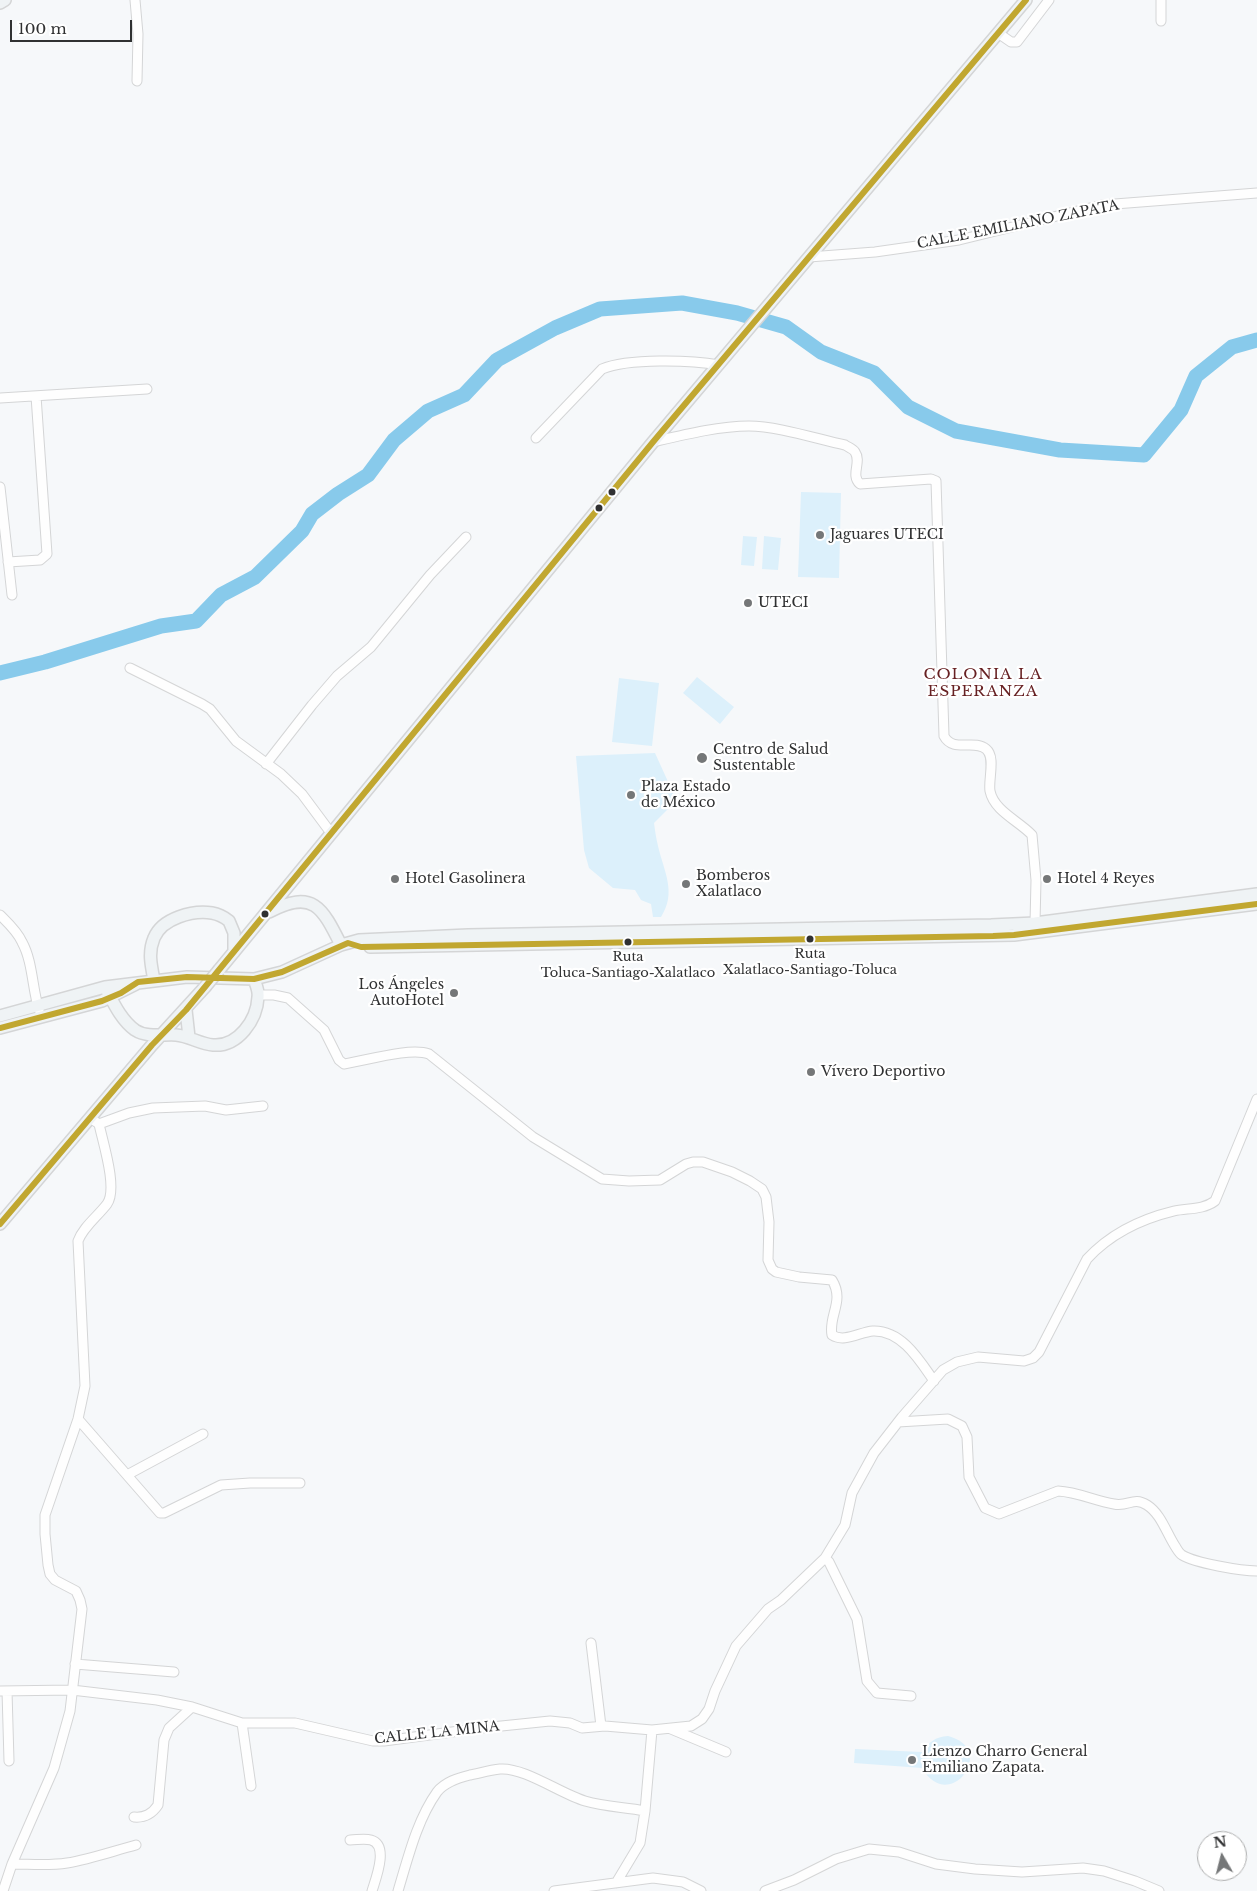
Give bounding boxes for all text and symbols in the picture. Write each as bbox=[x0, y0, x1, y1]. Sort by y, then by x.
scale bar bbox=[12, 10, 135, 42]
text: 100 m bbox=[18, 19, 67, 38]
street label: CALLE EMILIANO ZAPATA bbox=[916, 197, 1120, 253]
unlabelled marker bbox=[607, 487, 617, 497]
unlabelled marker bbox=[594, 503, 604, 513]
place label: Jaguares UTECI bbox=[830, 527, 944, 543]
marker: Jaguares UTECI bbox=[814, 529, 826, 541]
place label: UTECI bbox=[758, 595, 808, 611]
marker: UTECI bbox=[742, 597, 754, 609]
district label: COLONIA LA ESPERANZA bbox=[922, 666, 1044, 701]
place label: Centro de Salud Sustentable bbox=[713, 742, 829, 774]
marker: Centro de Salud Sustentable bbox=[695, 751, 709, 765]
place label: Plaza Estado de México bbox=[641, 779, 731, 812]
marker: Plaza Estado de México bbox=[625, 789, 637, 801]
place label: Bomberos Xalatlaco bbox=[696, 868, 770, 900]
place label: Hotel Gasolinera bbox=[405, 871, 525, 887]
place label: Hotel 4 Reyes bbox=[1057, 871, 1155, 887]
marker: Hotel Gasolinera bbox=[389, 873, 401, 885]
marker: Hotel 4 Reyes bbox=[1041, 873, 1053, 885]
marker: Bomberos Xalatlaco bbox=[680, 878, 692, 890]
unlabelled marker bbox=[260, 909, 270, 919]
marker: Ruta Xalatlaco-Santiago-Toluca bbox=[805, 934, 815, 944]
marker: Ruta Toluca-Santiago-Xalatlaco bbox=[623, 937, 633, 947]
place label: Ruta Xalatlaco-Santiago-Toluca bbox=[723, 946, 897, 977]
place label: Ruta Toluca-Santiago-Xalatlaco bbox=[541, 949, 715, 980]
place label: Los Ángeles AutoHotel bbox=[359, 977, 444, 1010]
marker: Los Ángeles AutoHotel bbox=[448, 987, 460, 999]
place label: Vívero Deportivo bbox=[821, 1064, 945, 1080]
marker: Vívero Deportivo bbox=[805, 1066, 817, 1078]
street label: CALLE LA MINA bbox=[374, 1718, 500, 1748]
place label: Lienzo Charro General Emiliano Zapata. bbox=[922, 1744, 1087, 1776]
marker: Lienzo Charro General Emiliano Zapata. bbox=[906, 1754, 918, 1766]
north arrow bbox=[1197, 1831, 1247, 1881]
text: N bbox=[1212, 1832, 1228, 1852]

